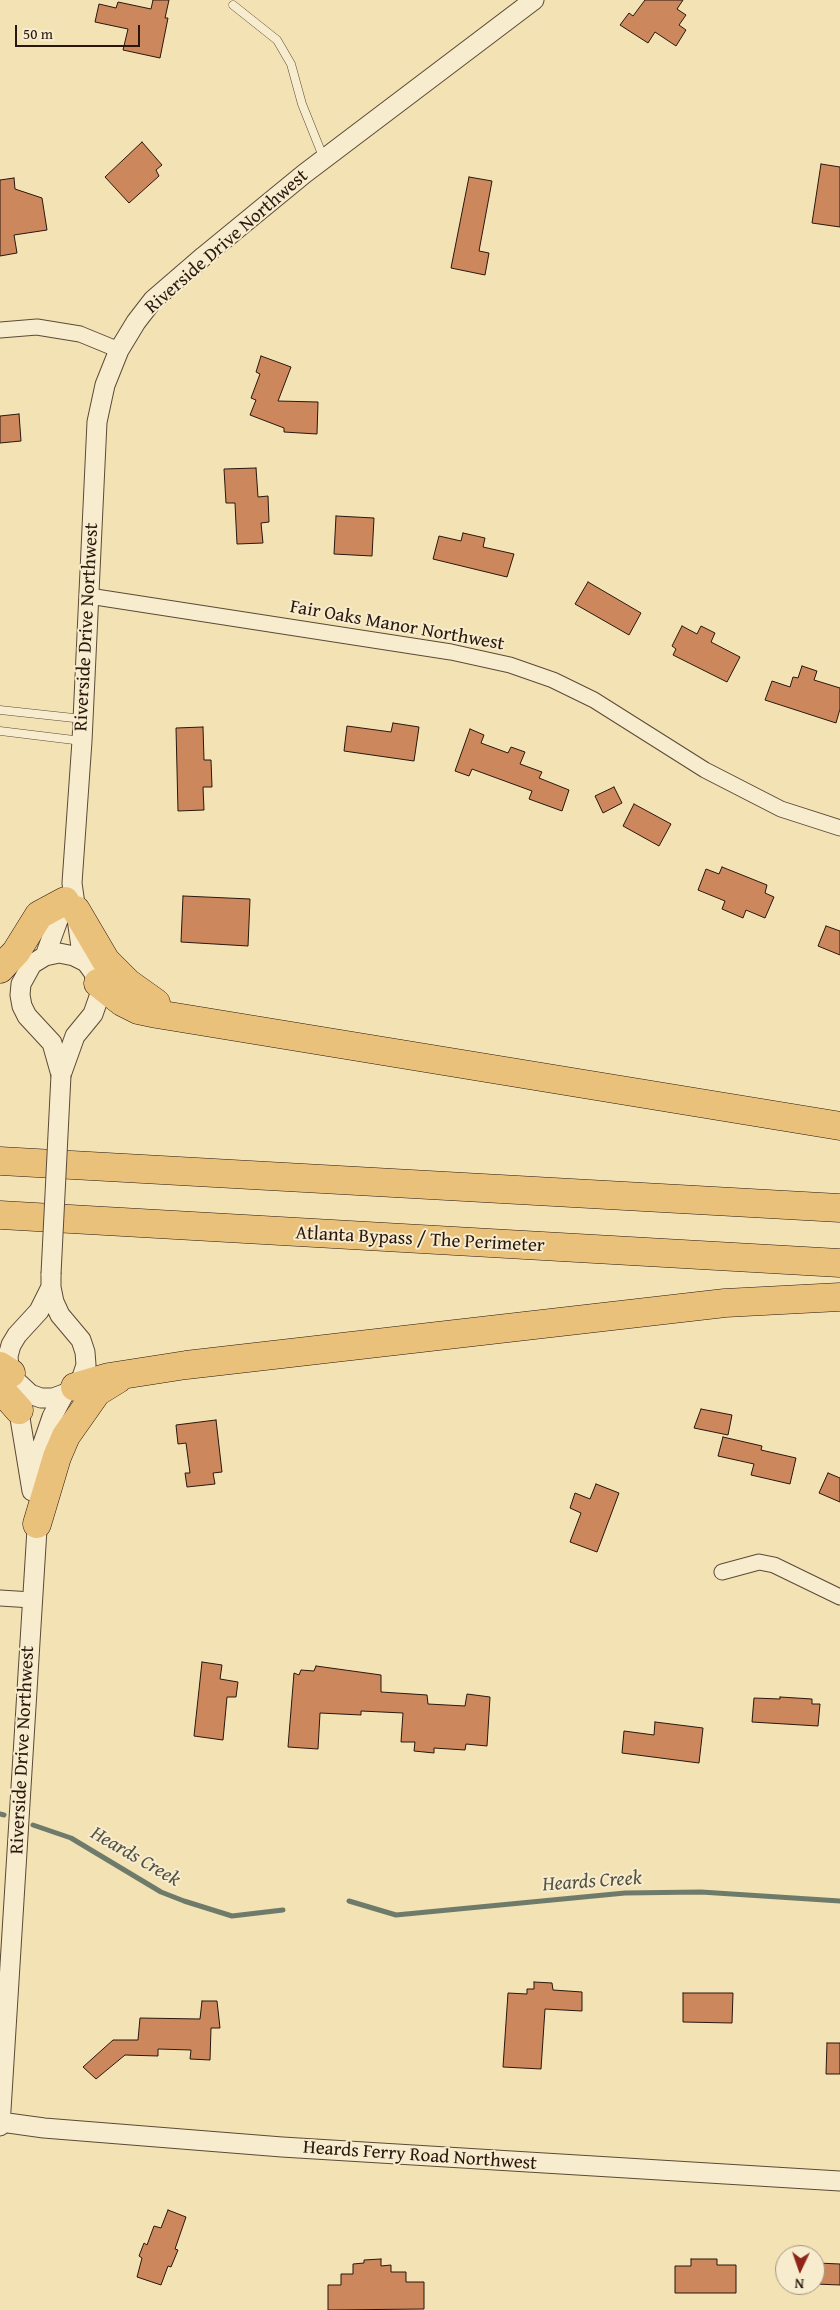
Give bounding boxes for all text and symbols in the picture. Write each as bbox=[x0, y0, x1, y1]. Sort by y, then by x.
scale bar bbox=[18, 15, 142, 47]
text: 50 m bbox=[23, 23, 53, 44]
street label: Riverside Drive Northwest bbox=[141, 165, 313, 319]
street label: Riverside Drive Northwest bbox=[70, 522, 104, 732]
street label: Fair Oaks Manor Northwest bbox=[288, 596, 506, 656]
street label: Atlanta Bypass / The Perimeter bbox=[295, 1222, 545, 1258]
street label: Riverside Drive Northwest bbox=[6, 1645, 40, 1855]
water label: Heards Creek bbox=[86, 1822, 184, 1892]
water label: Heards Creek bbox=[541, 1867, 643, 1897]
street label: Heards Ferry Road Northwest bbox=[302, 2136, 538, 2176]
north arrow bbox=[775, 2245, 825, 2295]
text: N bbox=[794, 2274, 804, 2294]

